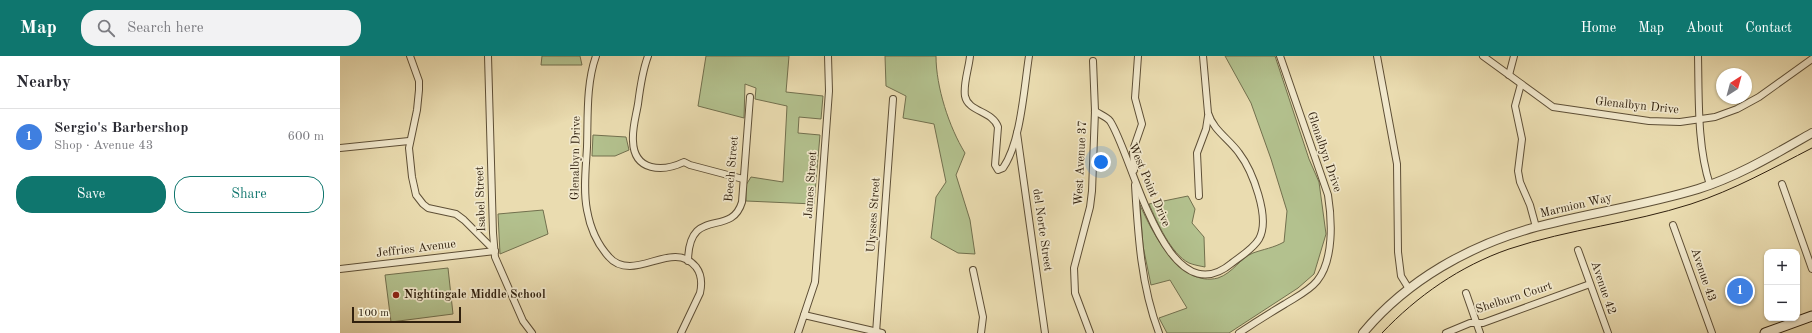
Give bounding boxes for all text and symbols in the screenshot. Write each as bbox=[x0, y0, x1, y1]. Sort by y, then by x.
search box bbox=[81, 10, 361, 46]
icon: search bbox=[95, 17, 117, 39]
text: Map bbox=[20, 19, 57, 38]
text: Search here bbox=[127, 21, 204, 36]
text: Home bbox=[1581, 21, 1616, 35]
text: Map bbox=[1638, 21, 1664, 35]
text: About bbox=[1686, 21, 1723, 35]
text: Contact bbox=[1745, 21, 1792, 35]
north arrow bbox=[1716, 68, 1752, 104]
text: Nearby bbox=[16, 74, 71, 91]
street label: Glenalbyn Drive bbox=[1594, 96, 1680, 116]
street label: Glenalbyn Drive bbox=[1305, 110, 1344, 194]
street label: Glenalbyn Drive bbox=[569, 115, 583, 200]
street label: West Avenue 37 bbox=[1073, 120, 1089, 206]
text: Sergio's Barbershop bbox=[54, 121, 188, 136]
text: 1 bbox=[25, 130, 33, 143]
text: 600 m bbox=[287, 130, 324, 143]
street label: Beech Street bbox=[723, 135, 741, 203]
text: Shop · Avenue 43 bbox=[54, 139, 153, 152]
street label: West Point Drive bbox=[1126, 141, 1172, 229]
street label: James Street bbox=[803, 151, 819, 219]
your location bbox=[1091, 152, 1111, 172]
street label: Isabel Street bbox=[474, 166, 488, 232]
button: Save bbox=[16, 176, 166, 213]
button: Share bbox=[174, 176, 324, 213]
street label: Ulysses Street bbox=[865, 177, 883, 253]
street label: del Norte Street bbox=[1030, 188, 1054, 272]
street label: Marmion Way bbox=[1539, 192, 1614, 220]
street label: Jeffries Avenue bbox=[375, 238, 457, 260]
street label: Avenue 43 bbox=[1688, 247, 1718, 303]
map controls bbox=[1764, 249, 1800, 321]
button: + bbox=[1764, 249, 1800, 285]
street label: Avenue 42 bbox=[1588, 260, 1618, 316]
pin: 1 bbox=[1727, 276, 1753, 306]
street label: Shelburn Court bbox=[1474, 280, 1554, 316]
button: − bbox=[1764, 285, 1800, 321]
place label: Nightingale Middle School bbox=[404, 289, 546, 301]
marker: Nightingale Middle School bbox=[391, 290, 401, 300]
scale bar bbox=[352, 305, 461, 324]
text: 100 m bbox=[358, 308, 389, 319]

